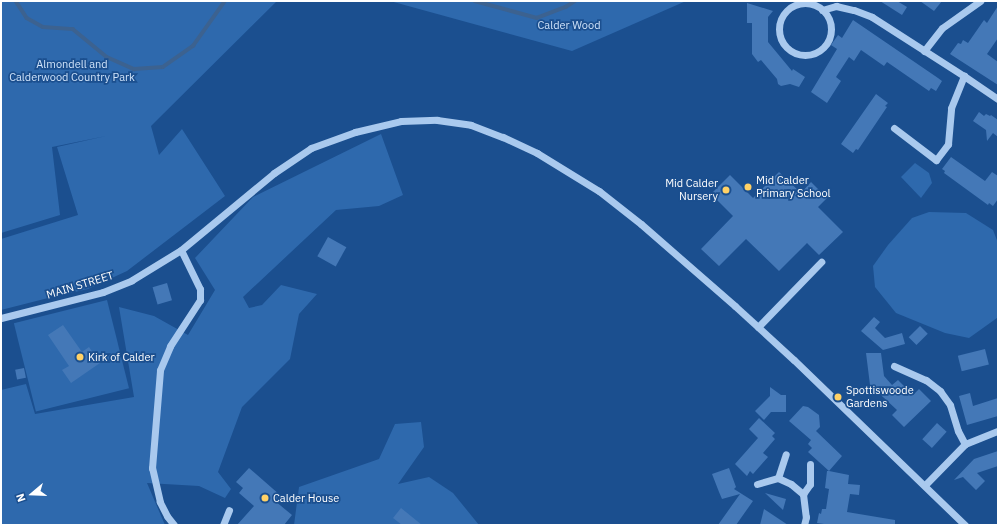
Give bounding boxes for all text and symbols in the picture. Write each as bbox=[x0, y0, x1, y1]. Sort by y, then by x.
park label: Calder Wood bbox=[537, 18, 601, 32]
park label: Almondell and Calderwood Country Park bbox=[9, 58, 135, 84]
place label: Mid Calder Primary School bbox=[756, 174, 831, 200]
place label: Mid Calder Nursery bbox=[665, 177, 718, 203]
marker: Mid Calder Primary School bbox=[743, 182, 753, 192]
marker: Mid Calder Nursery bbox=[721, 185, 731, 195]
street label: MAIN STREET bbox=[45, 269, 115, 301]
place label: Kirk of Calder bbox=[88, 350, 155, 364]
marker: Kirk of Calder bbox=[75, 352, 85, 362]
place label: Spottiswoode Gardens bbox=[846, 384, 914, 410]
marker: Spottiswoode Gardens bbox=[833, 392, 843, 402]
north arrow bbox=[12, 474, 52, 514]
place label: Calder House bbox=[273, 491, 339, 505]
text: N bbox=[13, 492, 29, 504]
marker: Calder House bbox=[260, 493, 270, 503]

